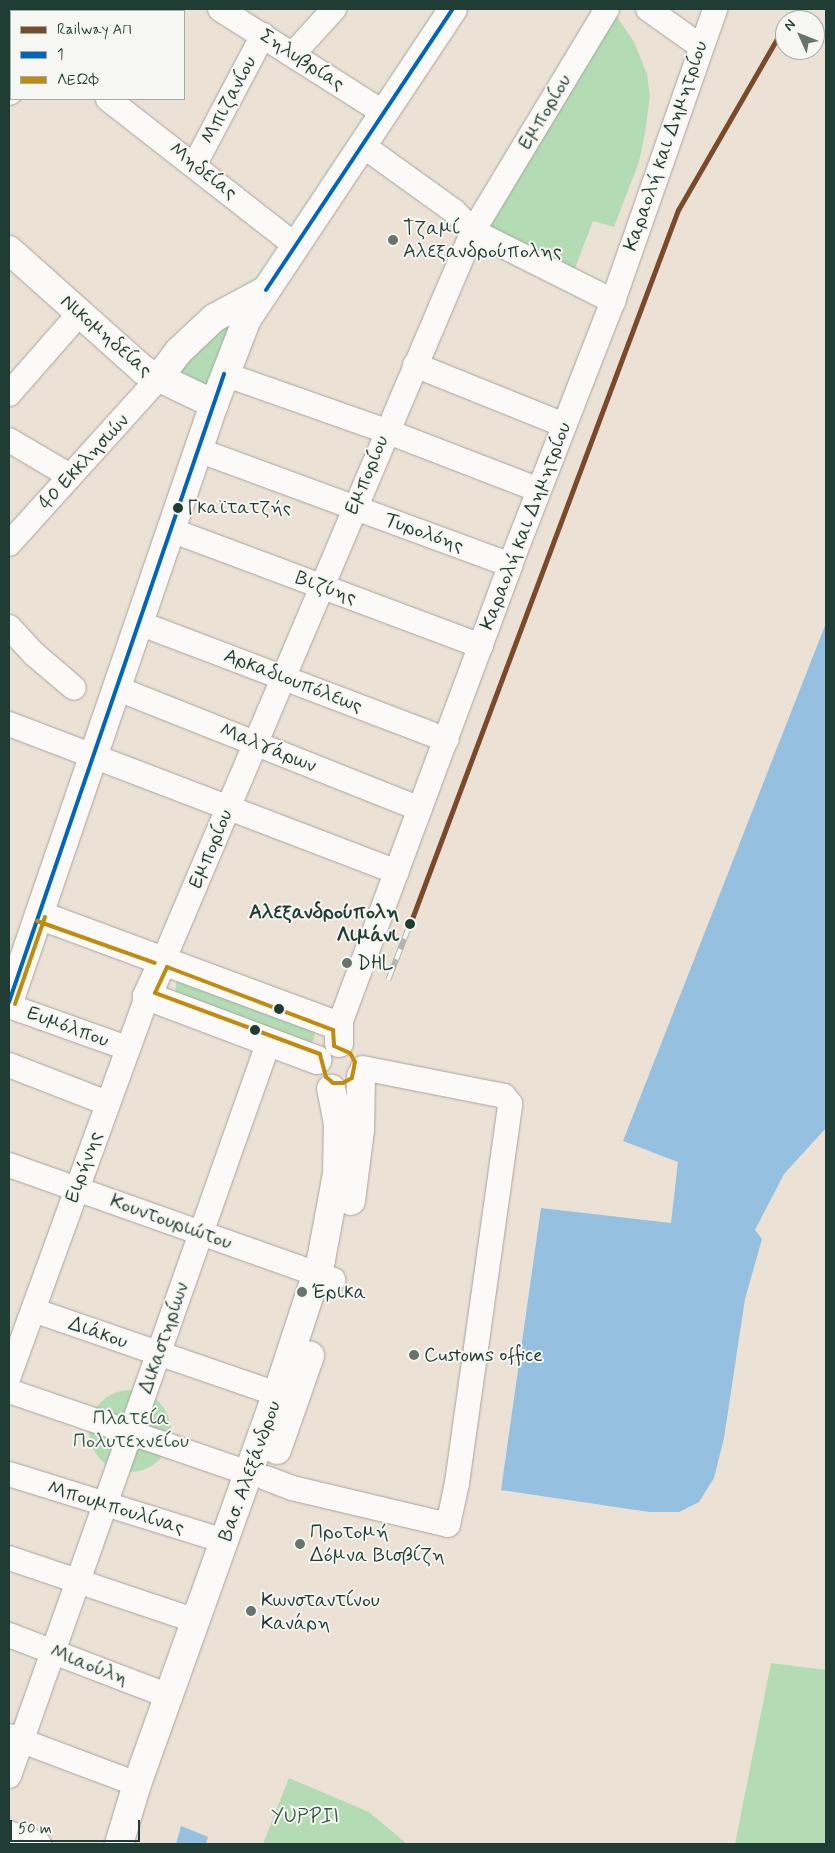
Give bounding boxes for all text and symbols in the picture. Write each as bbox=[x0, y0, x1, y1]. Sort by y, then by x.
legend bbox=[10, 10, 185, 100]
north arrow bbox=[775, 10, 825, 60]
text: N bbox=[780, 16, 800, 35]
text: Railway ΑΠ bbox=[57, 20, 132, 40]
street label: Σηλυβρίας bbox=[255, 24, 349, 96]
street label: Καραολή και Δημητρίου bbox=[619, 38, 713, 254]
text: 1 bbox=[57, 45, 64, 65]
street label: Μπιζανίου bbox=[196, 52, 262, 148]
text: ΛΕΩΦ bbox=[57, 70, 99, 90]
street label: Εμπορίου bbox=[513, 70, 577, 154]
street label: Μηδείας bbox=[164, 137, 242, 205]
place label: Tζαμί Αλεξανδρούπολης bbox=[403, 216, 562, 263]
marker: Tζαμί Αλεξανδρούπολης bbox=[387, 234, 399, 246]
street label: Νικομηδείας bbox=[55, 290, 157, 382]
street label: 40 Εκκλησιών bbox=[34, 409, 134, 515]
street label: Καραολή και Δημητρίου bbox=[475, 419, 577, 633]
street label: Εμπορίου bbox=[340, 432, 394, 518]
place label: Γκαϊτατζής bbox=[187, 497, 291, 519]
marker: Γκαϊτατζής bbox=[173, 503, 183, 513]
street label: Τυρολόης bbox=[381, 508, 467, 558]
street label: Βιζύης bbox=[292, 566, 360, 610]
street label: Αρκαδιουπόλεως bbox=[220, 644, 366, 718]
street label: Μαλγάρων bbox=[216, 718, 320, 778]
street label: Εμπορίου bbox=[184, 806, 238, 892]
place label: Αλεξανδρούπολη Λιμάνι bbox=[249, 900, 399, 947]
marker: Αλεξανδρούπολη Λιμάνι bbox=[403, 917, 417, 931]
place label: DHL bbox=[357, 951, 394, 975]
marker: DHL bbox=[341, 957, 353, 969]
street label: Ευμόλπου bbox=[24, 1001, 112, 1053]
unlabelled marker bbox=[274, 1004, 284, 1014]
unlabelled marker bbox=[250, 1025, 260, 1035]
street label: Ειρήνης bbox=[60, 1128, 108, 1206]
street label: Κουντουριώτου bbox=[107, 1189, 235, 1255]
street label: Δικαστηρίων bbox=[134, 1279, 194, 1397]
place label: Έρικα bbox=[312, 1280, 366, 1304]
marker: Έρικα bbox=[296, 1286, 308, 1298]
street label: Διάκου bbox=[65, 1312, 131, 1354]
place label: Customs office bbox=[424, 1343, 544, 1367]
marker: Customs office bbox=[408, 1349, 420, 1361]
street label: Βασ. Αλεξάνδρου bbox=[213, 1398, 287, 1544]
park label: Πλατεία Πολυτεχνείου bbox=[73, 1407, 189, 1454]
street label: Μπουμπουλίνας bbox=[45, 1476, 187, 1540]
place label: Προτομή Δόμνα Βισβίζη bbox=[310, 1520, 445, 1567]
marker: Προτομή Δόμνα Βισβίζη bbox=[294, 1538, 306, 1550]
place label: Κωνσταντίνου Κανάρη bbox=[261, 1588, 380, 1635]
marker: Κωνσταντίνου Κανάρη bbox=[245, 1605, 257, 1617]
street label: Μιαούλη bbox=[47, 1639, 131, 1691]
park label: YUPPII bbox=[271, 1804, 339, 1828]
scale bar bbox=[12, 1810, 142, 1842]
text: 50 m bbox=[18, 1819, 52, 1839]

